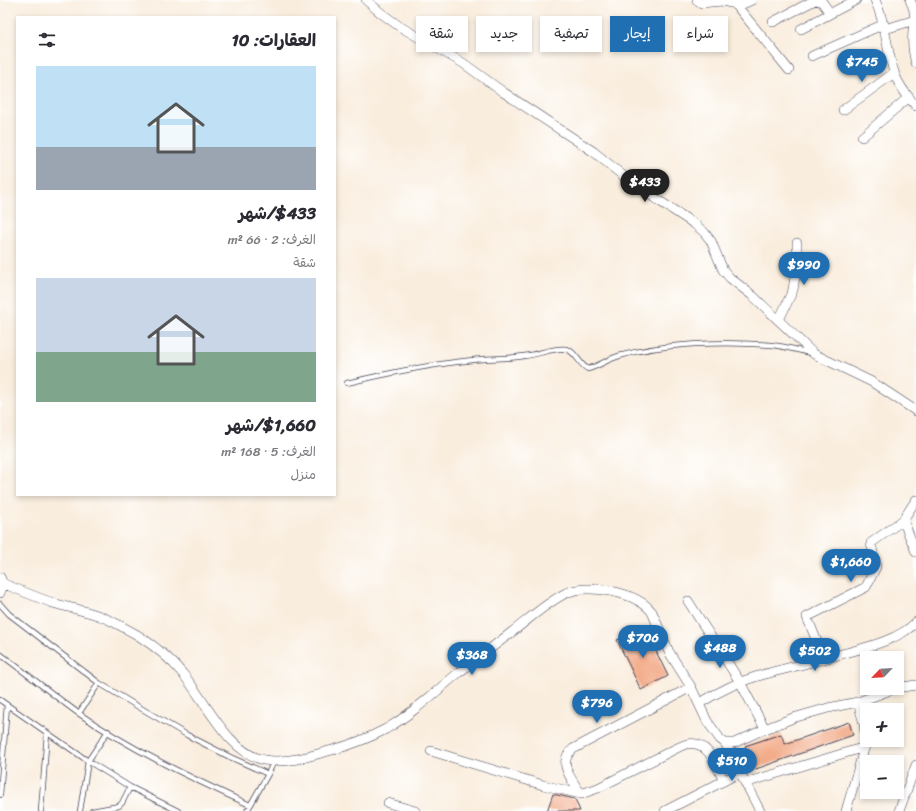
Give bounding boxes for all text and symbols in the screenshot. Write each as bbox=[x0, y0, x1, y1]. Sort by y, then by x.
chip: شقة bbox=[416, 16, 468, 52]
chip: جديد bbox=[476, 16, 532, 52]
chip: تصفية bbox=[540, 16, 602, 52]
chip: إيجار bbox=[610, 16, 665, 52]
chip: شراء bbox=[673, 16, 728, 52]
text: العقارات: 10 bbox=[231, 25, 316, 55]
icon: filters bbox=[36, 29, 58, 51]
pin: $745 bbox=[838, 49, 886, 83]
text: $745 bbox=[846, 50, 878, 73]
icon: home bbox=[140, 92, 212, 164]
pin: $433 bbox=[621, 169, 669, 203]
text: $433 bbox=[629, 170, 661, 193]
text: $433/شهر bbox=[239, 198, 316, 228]
text: الغرف: 2 · 66 m² bbox=[228, 228, 316, 251]
text: شقة bbox=[293, 251, 316, 274]
pin: $990 bbox=[780, 252, 828, 286]
text: $990 bbox=[788, 253, 820, 276]
icon: home bbox=[140, 304, 212, 376]
text: $1,660/شهر bbox=[226, 410, 316, 440]
text: الغرف: 5 · 168 m² bbox=[221, 440, 316, 463]
text: منزل bbox=[290, 463, 316, 486]
pin: $1,660 bbox=[818, 549, 884, 583]
text: $1,660 bbox=[831, 550, 871, 573]
pin: $706 bbox=[619, 625, 667, 659]
text: $706 bbox=[627, 626, 659, 649]
pin: $488 bbox=[696, 635, 744, 669]
text: $488 bbox=[704, 636, 736, 659]
pin: $502 bbox=[791, 638, 839, 672]
text: $502 bbox=[799, 639, 831, 662]
pin: $368 bbox=[448, 642, 496, 676]
text: $368 bbox=[456, 643, 488, 666]
north arrow bbox=[860, 651, 904, 695]
map controls bbox=[860, 651, 904, 799]
pin: $796 bbox=[573, 690, 621, 724]
text: $796 bbox=[581, 691, 613, 714]
button: + bbox=[860, 703, 904, 747]
pin: $510 bbox=[708, 748, 756, 782]
text: $510 bbox=[717, 749, 747, 772]
button: − bbox=[860, 755, 904, 799]

